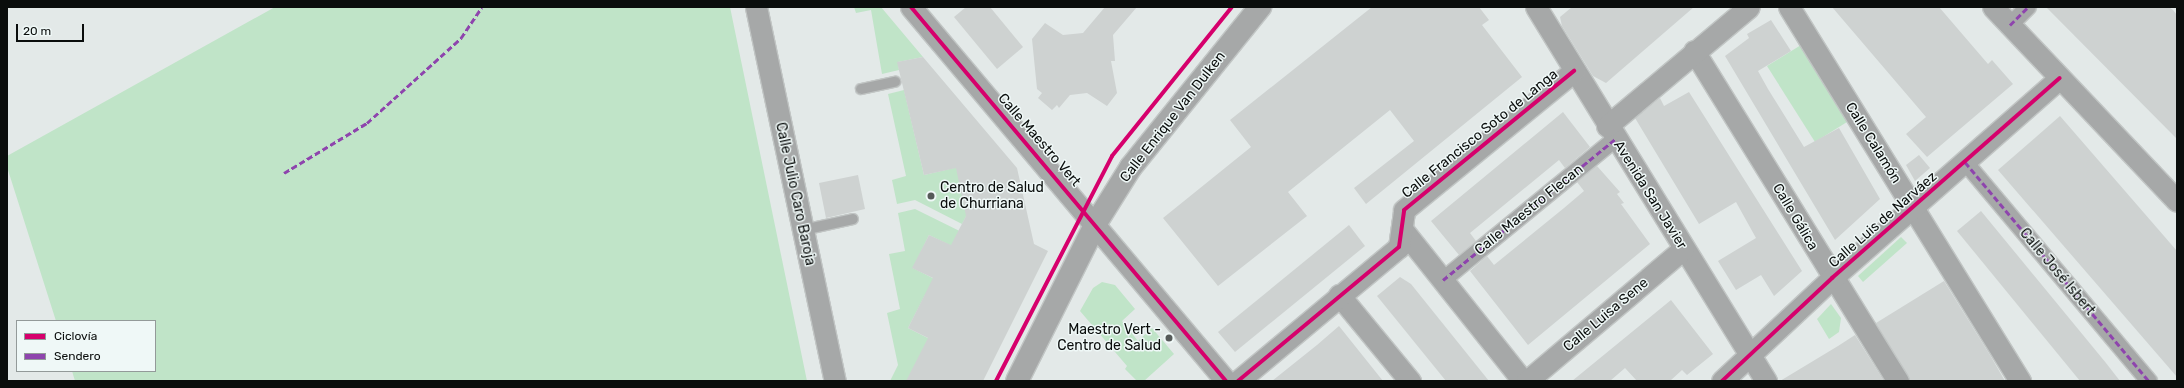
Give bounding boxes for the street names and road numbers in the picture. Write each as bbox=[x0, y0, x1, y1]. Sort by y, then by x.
street label: Calle Enrique Van Dulken bbox=[1117, 48, 1229, 186]
street label: Calle Francisco Soto de Langa bbox=[1399, 66, 1561, 202]
street label: Calle Maestro Vert bbox=[994, 90, 1084, 190]
street label: Calle Calamón bbox=[1841, 99, 1905, 187]
street label: Calle Julio Caro Baroja bbox=[772, 121, 818, 267]
street label: Avenida San Javier bbox=[1610, 138, 1690, 252]
street label: Calle Maestro Flecan bbox=[1471, 161, 1587, 259]
street label: Calle Luis de Narváez bbox=[1826, 168, 1940, 272]
street label: Calle Gálica bbox=[1769, 181, 1821, 253]
street label: Calle José Isbert bbox=[2016, 225, 2098, 319]
street label: Calle Luisa Sene bbox=[1560, 275, 1652, 355]

